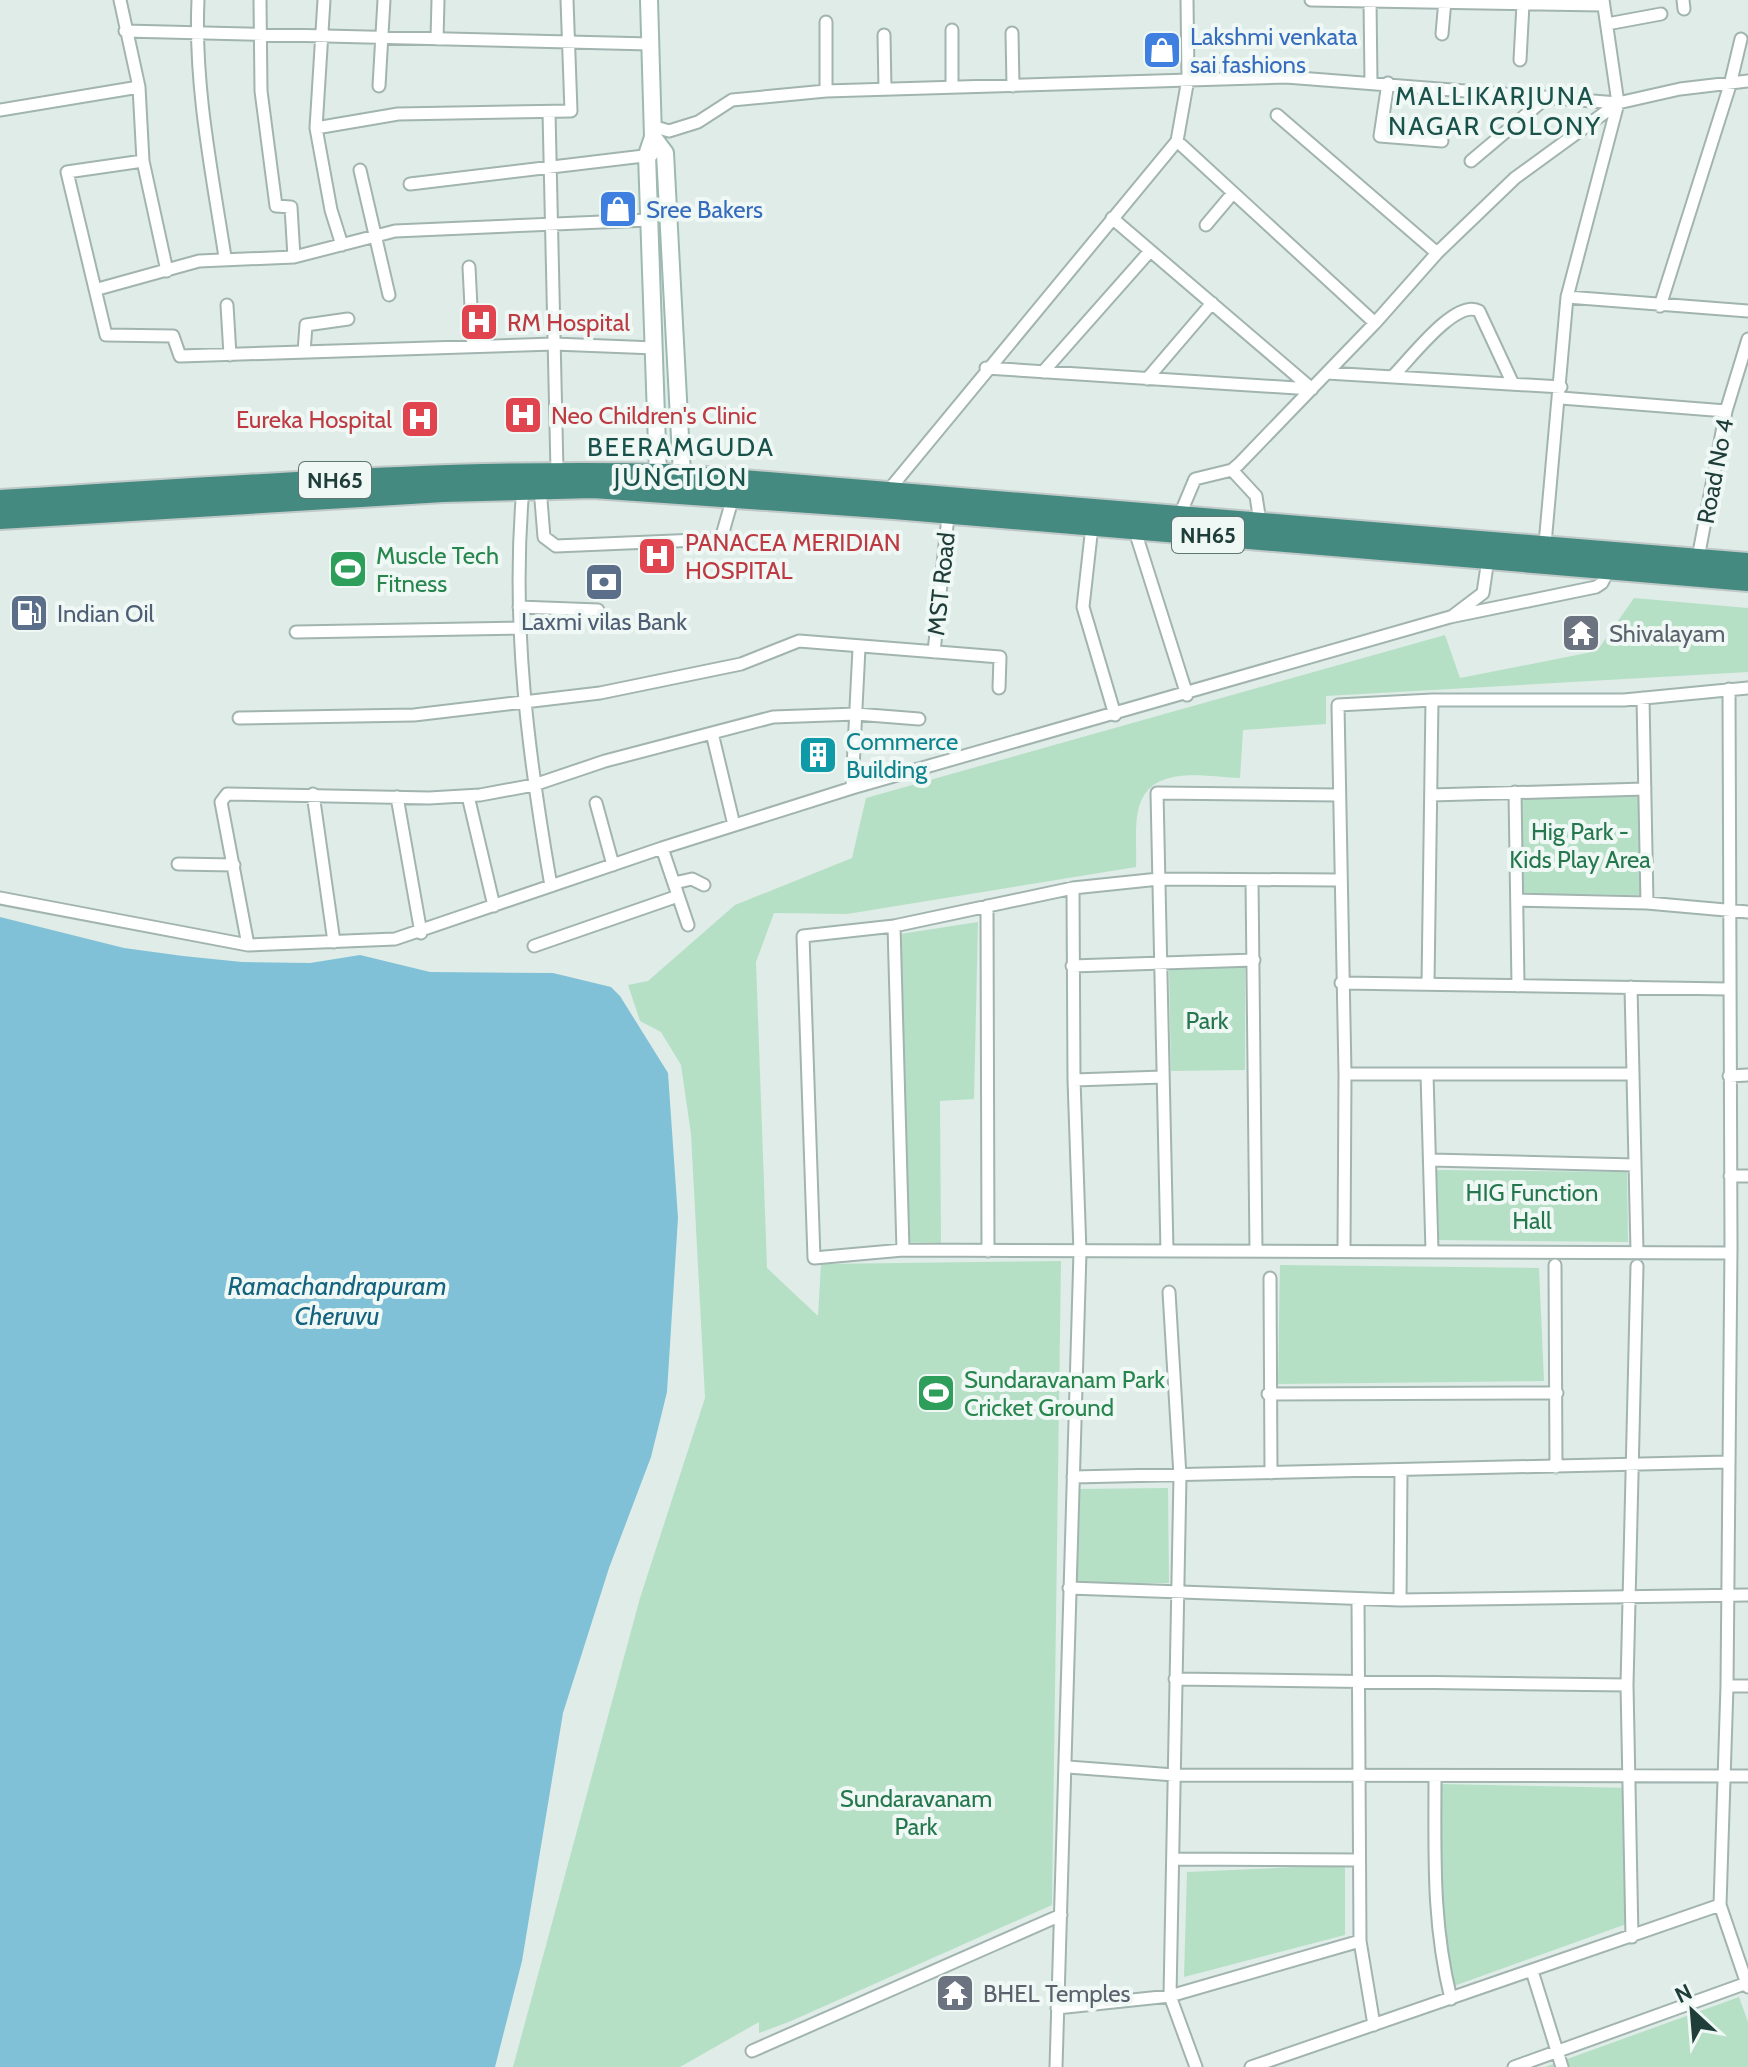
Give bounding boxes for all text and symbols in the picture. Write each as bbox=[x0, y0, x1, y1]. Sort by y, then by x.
place label: Lakshmi venkata sai fashions bbox=[1190, 22, 1358, 79]
shop icon: Lakshmi venkata sai fashions bbox=[1141, 29, 1183, 71]
district label: MALLIKARJUNA NAGAR COLONY bbox=[1388, 80, 1602, 142]
shop icon: Sree Bakers bbox=[597, 188, 639, 230]
place label: Sree Bakers bbox=[646, 195, 763, 224]
hospital icon: RM Hospital bbox=[458, 301, 500, 343]
place label: RM Hospital bbox=[507, 308, 630, 337]
hospital icon: Neo Children's Clinic bbox=[502, 394, 544, 436]
hospital icon: Eureka Hospital bbox=[399, 398, 441, 440]
place label: Neo Children's Clinic bbox=[551, 401, 757, 430]
place label: Eureka Hospital bbox=[236, 405, 392, 434]
street label: Road No 4 bbox=[1691, 416, 1739, 526]
district label: BEERAMGUDA JUNCTION bbox=[587, 431, 775, 493]
road number: NH65 bbox=[299, 462, 371, 498]
road number: NH65 bbox=[1172, 517, 1244, 553]
place label: PANACEA MERIDIAN HOSPITAL bbox=[685, 528, 901, 585]
street label: MST Road bbox=[921, 531, 961, 637]
hospital icon: PANACEA MERIDIAN HOSPITAL bbox=[636, 535, 678, 577]
place label: Muscle Tech Fitness bbox=[376, 541, 499, 598]
sports icon: Muscle Tech Fitness bbox=[327, 548, 369, 590]
bank icon: Laxmi vilas Bank bbox=[583, 561, 625, 603]
fuel station icon: Indian Oil bbox=[8, 592, 50, 634]
place label: Indian Oil bbox=[57, 599, 154, 628]
place label: Laxmi vilas Bank bbox=[521, 607, 687, 636]
temple icon: Shivalayam bbox=[1560, 612, 1602, 654]
place label: Shivalayam bbox=[1609, 619, 1725, 648]
place label: Commerce Building bbox=[846, 727, 958, 784]
building icon: Commerce Building bbox=[797, 734, 839, 776]
park label: Hig Park - Kids Play Area bbox=[1509, 817, 1651, 874]
park label: Park bbox=[1185, 1006, 1229, 1035]
park label: HIG Function Hall bbox=[1466, 1178, 1598, 1235]
water label: Ramachandrapuram Cheruvu bbox=[227, 1270, 447, 1332]
place label: Sundaravanam Park Cricket Ground bbox=[964, 1365, 1165, 1422]
sports icon: Sundaravanam Park Cricket Ground bbox=[915, 1372, 957, 1414]
park label: Sundaravanam Park bbox=[840, 1784, 992, 1841]
north arrow bbox=[1652, 1971, 1732, 2051]
temple icon: BHEL Temples bbox=[934, 1972, 976, 2014]
text: N bbox=[1671, 1978, 1696, 2009]
place label: BHEL Temples bbox=[983, 1979, 1130, 2008]

